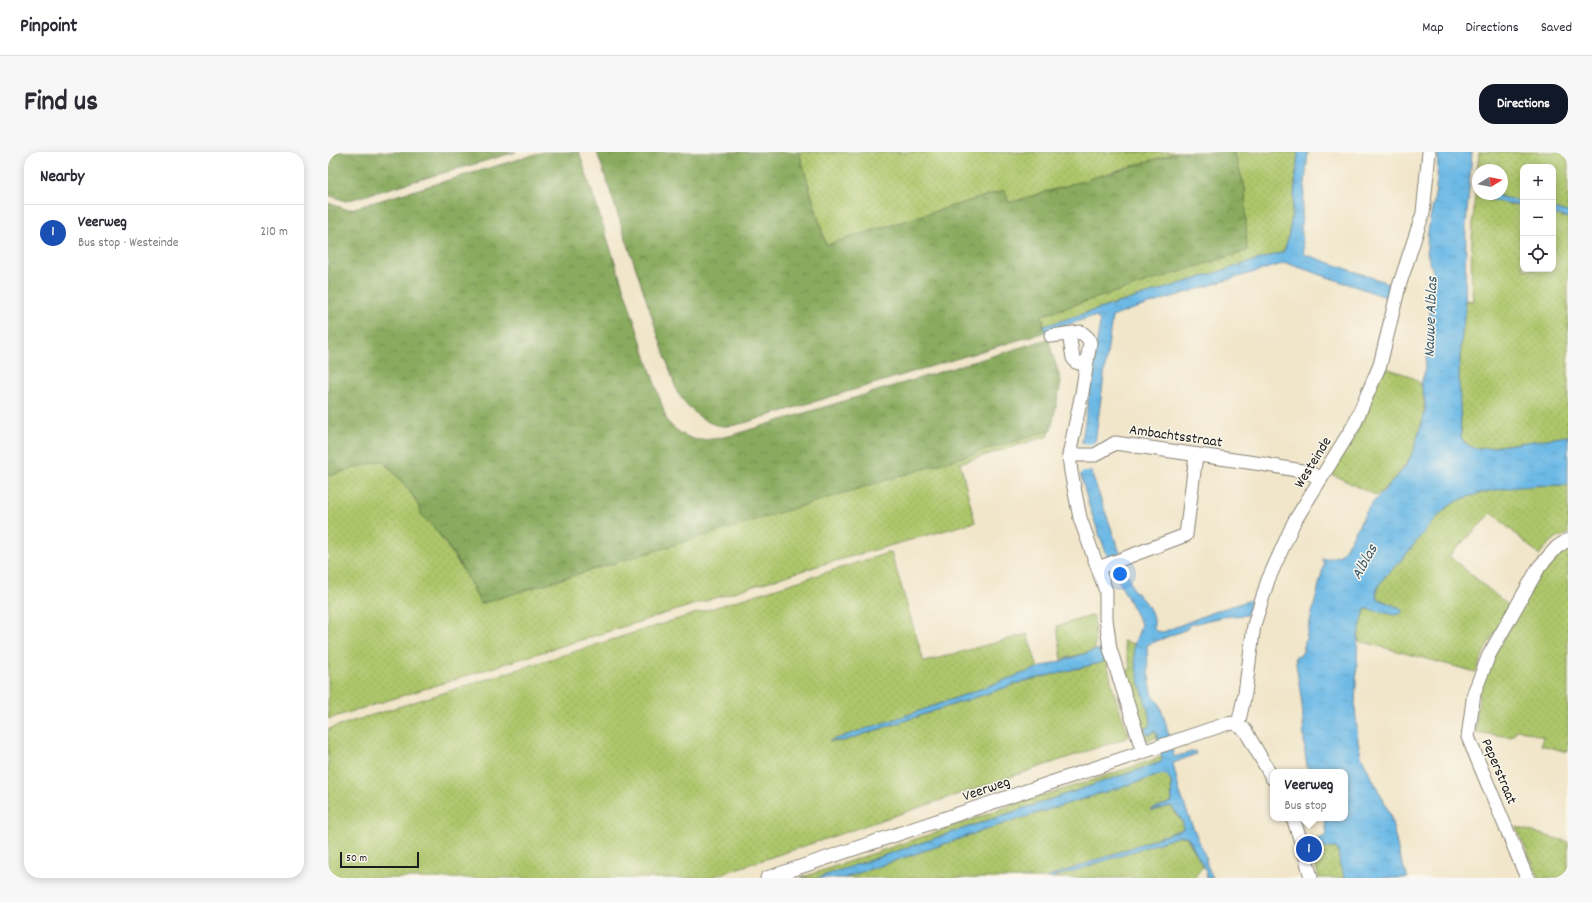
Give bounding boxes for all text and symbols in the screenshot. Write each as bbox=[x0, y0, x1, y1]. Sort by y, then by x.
text: Pinpoint bbox=[20, 14, 77, 41]
text: Map bbox=[1422, 18, 1444, 38]
text: Directions bbox=[1466, 18, 1519, 38]
text: Saved bbox=[1541, 18, 1572, 38]
text: Find us bbox=[24, 84, 98, 124]
button: Directions bbox=[1479, 84, 1568, 124]
north arrow bbox=[1472, 164, 1508, 200]
map controls bbox=[1520, 164, 1556, 272]
button: + bbox=[1520, 164, 1556, 200]
text: Nearby bbox=[40, 166, 84, 190]
button: − bbox=[1520, 200, 1556, 236]
text: Veerweg bbox=[78, 212, 127, 234]
text: 1 bbox=[52, 223, 54, 242]
text: 210 m bbox=[260, 223, 288, 242]
text: Bus stop · Westeinde bbox=[78, 234, 179, 253]
button: locate bbox=[1520, 236, 1556, 272]
water label: Nauwe Alblas bbox=[1419, 275, 1444, 358]
street label: Ambachtsstraat bbox=[1128, 420, 1224, 454]
street label: Westeinde bbox=[1289, 433, 1338, 493]
water label: Alblas bbox=[1346, 539, 1385, 584]
your location bbox=[1110, 564, 1130, 584]
street label: Peperstraat bbox=[1474, 735, 1522, 808]
popup bbox=[1270, 769, 1348, 821]
street label: Veerweg bbox=[960, 772, 1013, 808]
text: Veerweg bbox=[1285, 775, 1333, 797]
text: Bus stop bbox=[1285, 797, 1327, 816]
pin: 1 bbox=[1296, 834, 1322, 864]
scale bar bbox=[340, 850, 419, 869]
text: 50 m bbox=[346, 851, 367, 867]

